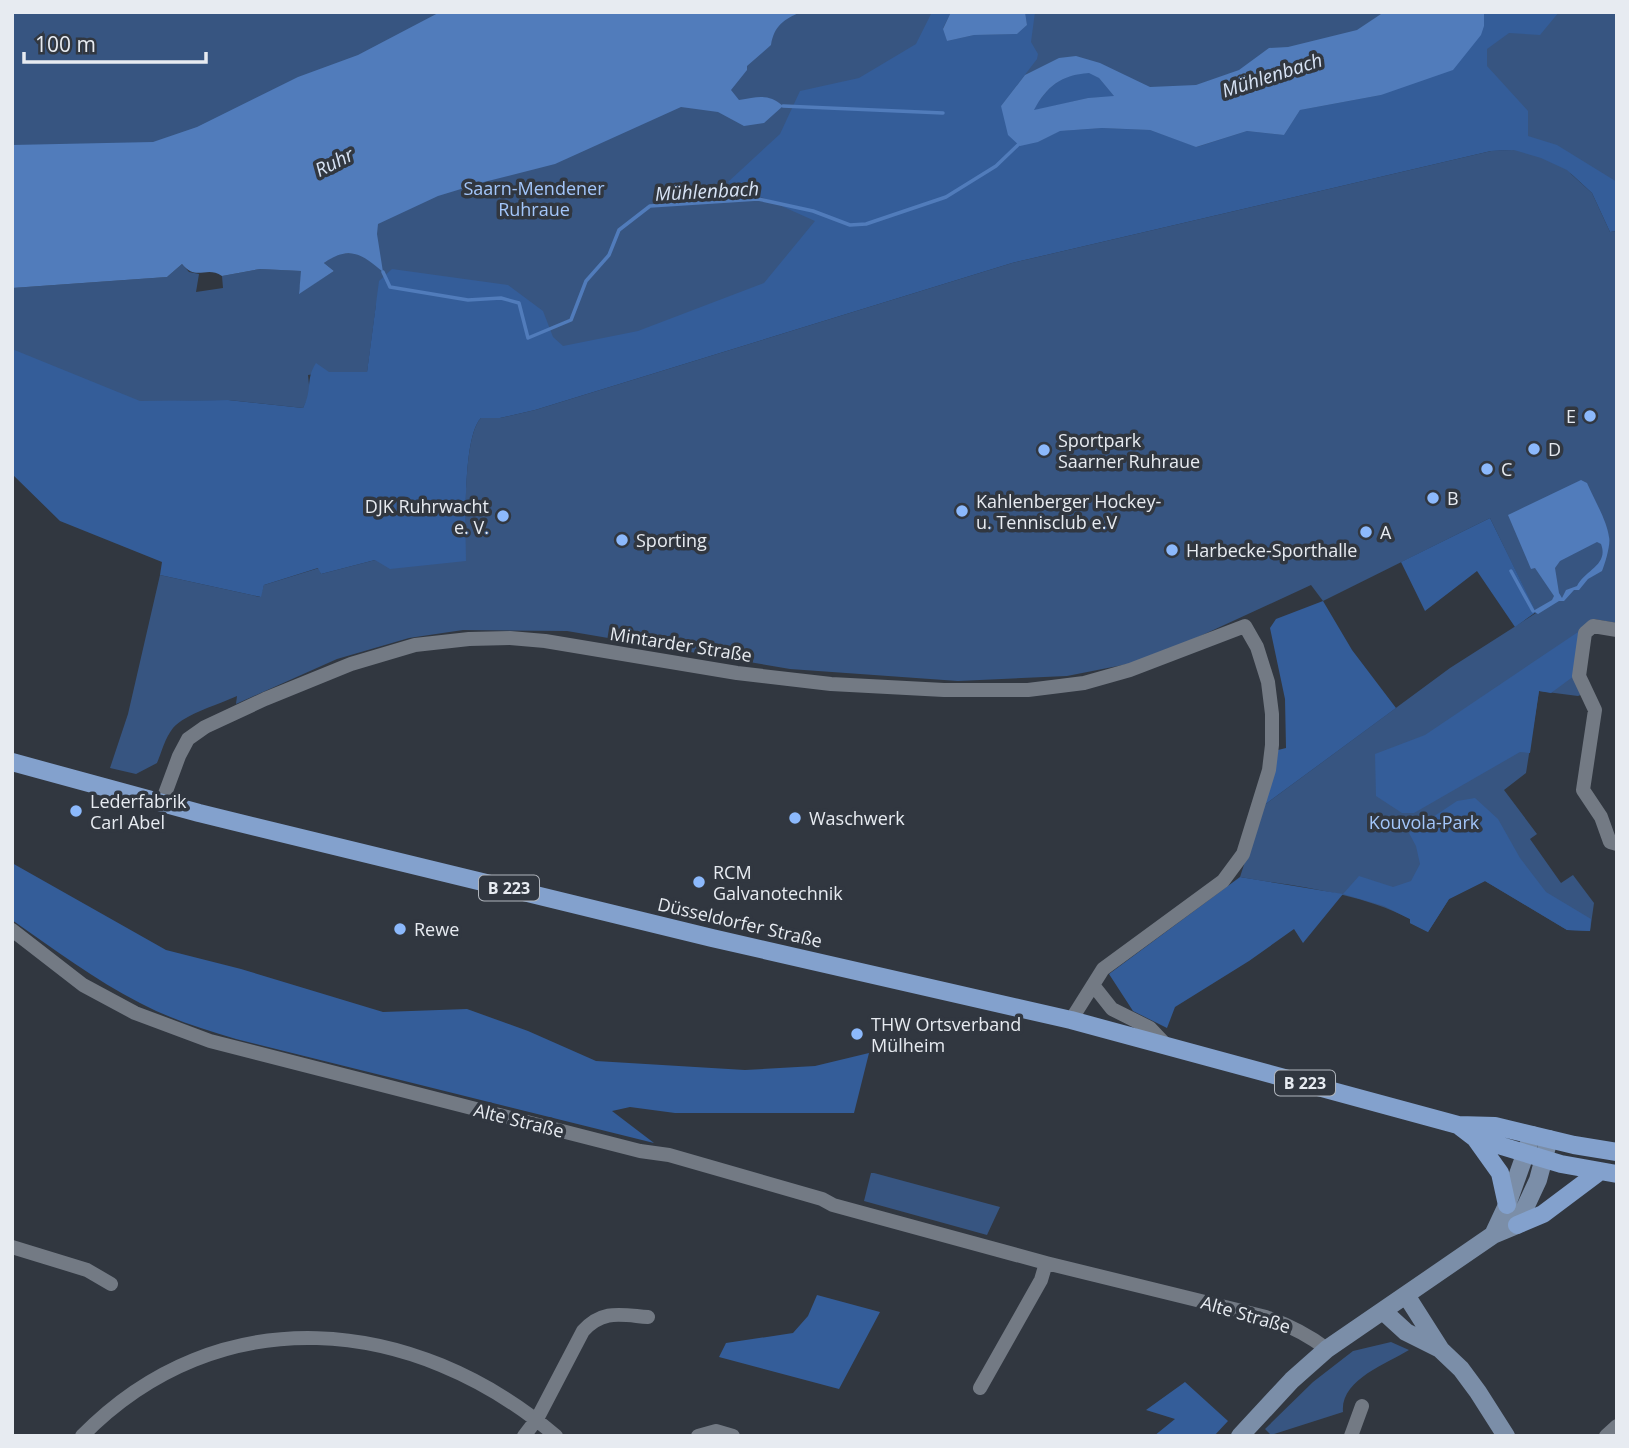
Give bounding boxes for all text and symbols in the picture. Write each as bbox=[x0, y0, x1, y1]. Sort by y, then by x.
scale bar bbox=[24, 21, 206, 65]
text: 100 m bbox=[35, 30, 96, 58]
water label: Mühlenbach bbox=[1218, 47, 1326, 103]
water label: Ruhr bbox=[310, 141, 359, 183]
water label: Mühlenbach bbox=[654, 175, 760, 207]
park label: Saarn-Mendener Ruhraue bbox=[463, 176, 605, 221]
place label: E bbox=[1566, 404, 1576, 428]
marker: E bbox=[1582, 408, 1598, 424]
place label: Sportpark Saarner Ruhraue bbox=[1058, 428, 1200, 473]
place label: D bbox=[1548, 437, 1561, 461]
marker: D bbox=[1526, 441, 1542, 457]
marker: Sportpark Saarner Ruhraue bbox=[1036, 442, 1052, 458]
place label: C bbox=[1501, 457, 1512, 481]
marker: C bbox=[1479, 461, 1495, 477]
place label: B bbox=[1447, 486, 1459, 510]
place label: Kahlenberger Hockey- u. Tennisclub e.V bbox=[976, 489, 1161, 534]
marker: B bbox=[1425, 490, 1441, 506]
place label: DJK Ruhrwacht e. V. bbox=[365, 494, 489, 539]
marker: Kahlenberger Hockey- u. Tennisclub e.V bbox=[954, 503, 970, 519]
marker: DJK Ruhrwacht e. V. bbox=[495, 508, 511, 524]
place label: A bbox=[1380, 520, 1392, 544]
marker: A bbox=[1358, 524, 1374, 540]
place label: Sporting bbox=[636, 528, 707, 552]
marker: Sporting bbox=[614, 532, 630, 548]
place label: Harbecke-Sporthalle bbox=[1186, 538, 1357, 562]
marker: Harbecke-Sporthalle bbox=[1164, 542, 1180, 558]
street label: Mintarder Straße bbox=[608, 621, 754, 667]
place label: Lederfabrik Carl Abel bbox=[90, 789, 187, 834]
marker: Lederfabrik Carl Abel bbox=[68, 803, 84, 819]
place label: Waschwerk bbox=[809, 806, 905, 830]
marker: Waschwerk bbox=[787, 810, 803, 826]
park label: Kouvola-Park bbox=[1369, 810, 1480, 834]
place label: RCM Galvanotechnik bbox=[713, 860, 843, 905]
marker: RCM Galvanotechnik bbox=[691, 874, 707, 890]
road number: B 223 bbox=[479, 876, 539, 900]
street label: Düsseldorfer Straße bbox=[655, 891, 825, 953]
place label: Rewe bbox=[414, 917, 459, 941]
marker: Rewe bbox=[392, 921, 408, 937]
place label: THW Ortsverband Mülheim bbox=[871, 1012, 1021, 1057]
marker: THW Ortsverband Mülheim bbox=[849, 1026, 865, 1042]
road number: B 223 bbox=[1275, 1070, 1335, 1096]
street label: Alte Straße bbox=[471, 1097, 567, 1143]
street label: Alte Straße bbox=[1198, 1290, 1294, 1338]

